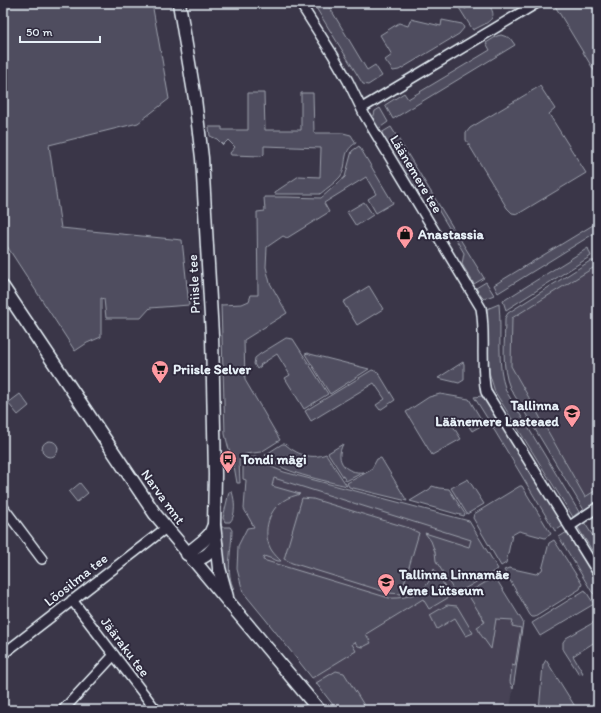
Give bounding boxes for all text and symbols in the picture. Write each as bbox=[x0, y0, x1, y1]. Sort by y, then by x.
scale bar bbox=[20, 18, 100, 44]
text: 50 m bbox=[26, 25, 52, 39]
street label: Läänemere tee bbox=[386, 132, 446, 216]
shop icon: Anastassia bbox=[395, 224, 415, 249]
place label: Anastassia bbox=[417, 226, 485, 243]
street label: Priisle tee bbox=[184, 254, 204, 314]
supermarket icon: Priisle Selver bbox=[150, 359, 170, 384]
place label: Priisle Selver bbox=[173, 361, 251, 378]
place label: Tallinna Läänemere Lasteaed bbox=[435, 397, 560, 430]
school or university icon: Tallinna Läänemere Lasteaed bbox=[562, 403, 582, 428]
bus stop icon: Tondi mägi bbox=[218, 449, 238, 474]
place label: Tondi mägi bbox=[240, 451, 307, 468]
street label: Narva mnt bbox=[137, 466, 189, 528]
street label: Lõosilma tee bbox=[41, 550, 111, 610]
place label: Tallinna Linnamäe Vene Lütseum bbox=[398, 566, 510, 599]
school or university icon: Tallinna Linnamäe Vene Lütseum bbox=[376, 572, 396, 597]
street label: Jääraku tee bbox=[97, 614, 153, 681]

